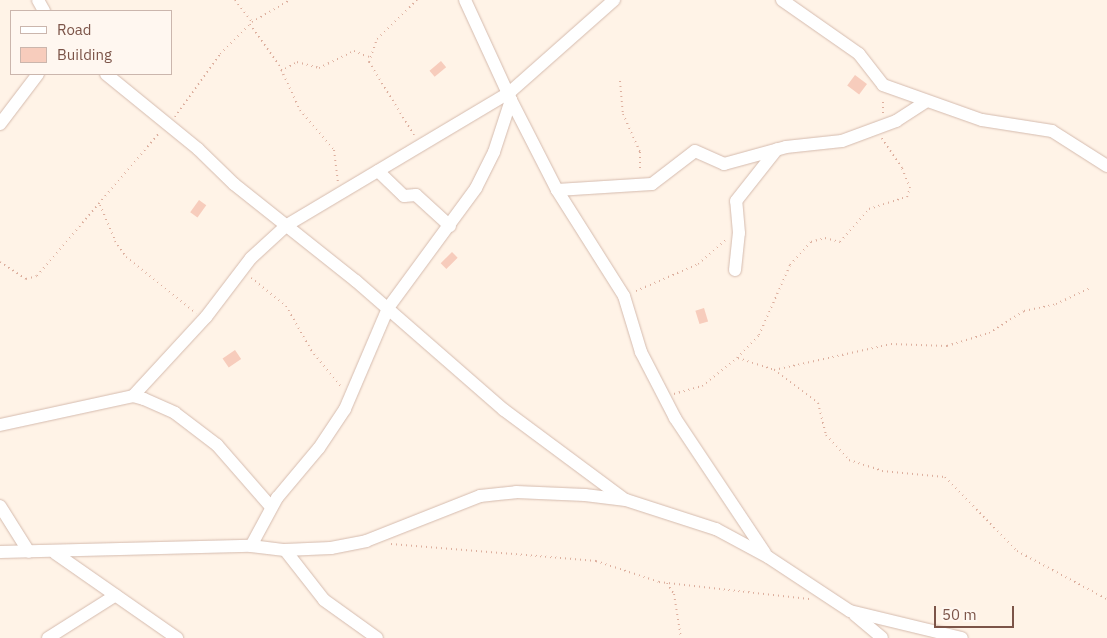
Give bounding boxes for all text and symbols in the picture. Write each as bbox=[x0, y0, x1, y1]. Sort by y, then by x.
legend bbox=[10, 10, 172, 75]
text: Road bbox=[57, 20, 92, 39]
text: Building bbox=[57, 45, 112, 64]
scale bar bbox=[937, 596, 1017, 628]
text: 50 m bbox=[942, 605, 977, 624]

